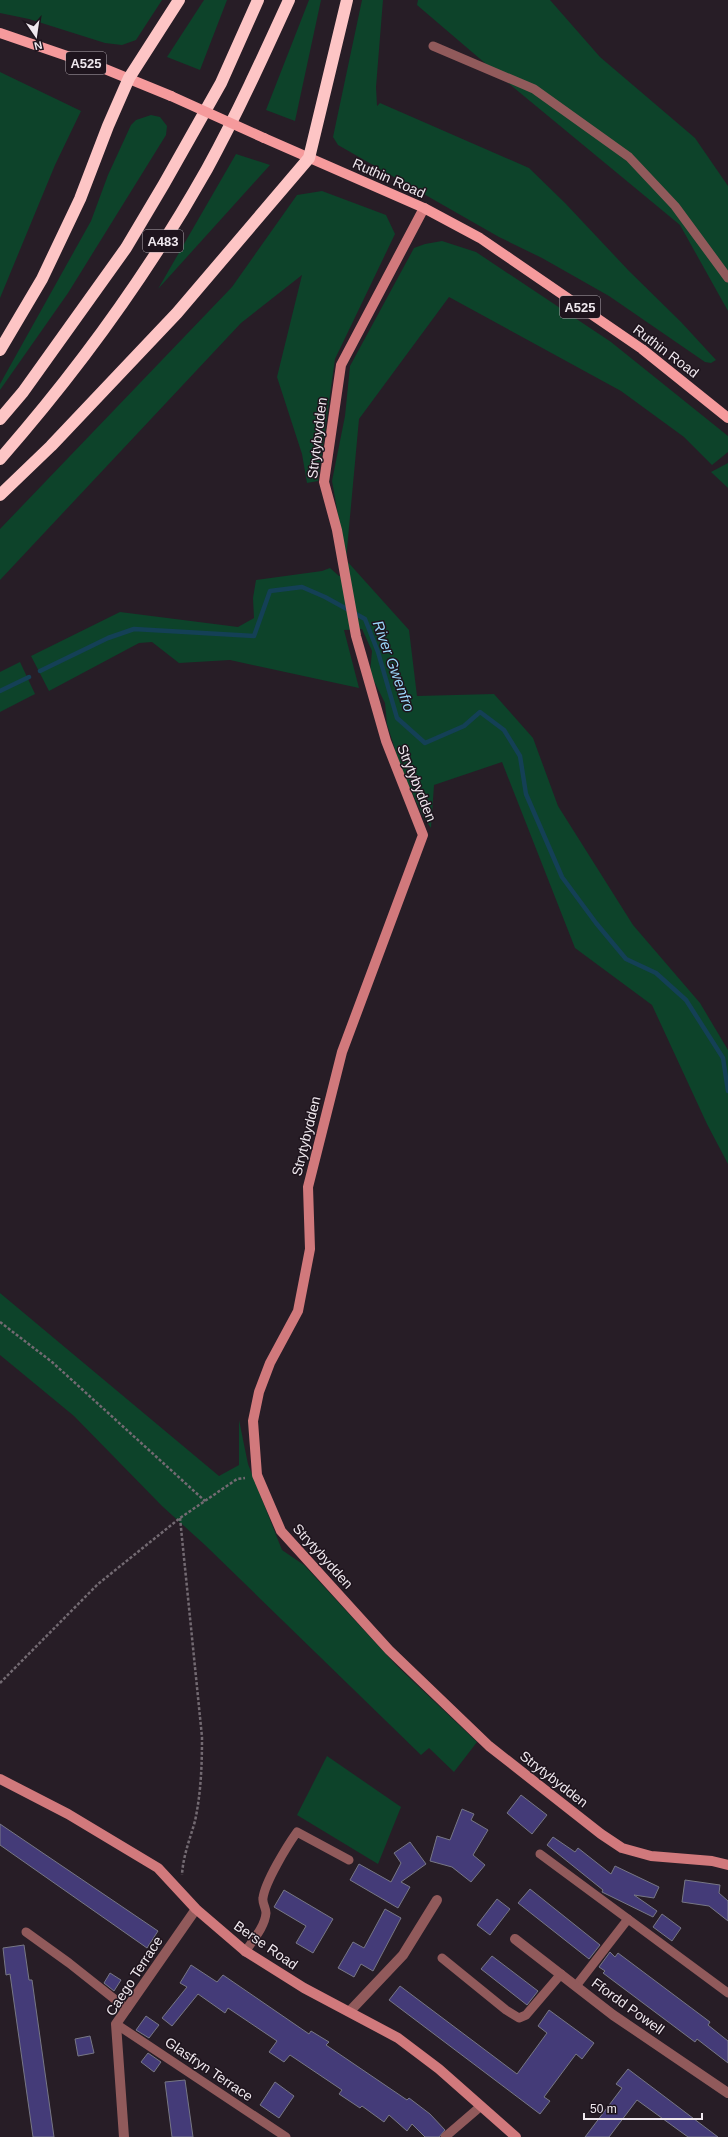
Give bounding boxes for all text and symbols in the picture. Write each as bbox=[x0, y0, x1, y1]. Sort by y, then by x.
north arrow bbox=[16, 16, 56, 56]
text: N bbox=[33, 39, 43, 52]
road number: A525 bbox=[66, 52, 106, 74]
street label: Ruthin Road bbox=[350, 155, 428, 201]
road number: A483 bbox=[143, 230, 183, 252]
road number: A525 bbox=[560, 296, 600, 318]
street label: Ruthin Road bbox=[630, 321, 702, 381]
street label: Strytybydden bbox=[304, 396, 330, 480]
water label: River Gwenfro bbox=[370, 618, 418, 714]
street label: Strytybydden bbox=[394, 742, 440, 824]
street label: Strytybydden bbox=[288, 1094, 324, 1178]
street label: Strytybydden bbox=[290, 1520, 356, 1592]
street label: Strytybydden bbox=[517, 1748, 591, 1810]
street label: Berse Road bbox=[231, 1917, 301, 1973]
street label: Caego Terrace bbox=[102, 1933, 166, 2019]
street label: Ffordd Powell bbox=[589, 1974, 667, 2038]
street label: Glasfryn Terrace bbox=[162, 2034, 256, 2104]
scale bar bbox=[584, 2095, 702, 2121]
text: 50 m bbox=[590, 2102, 617, 2116]

